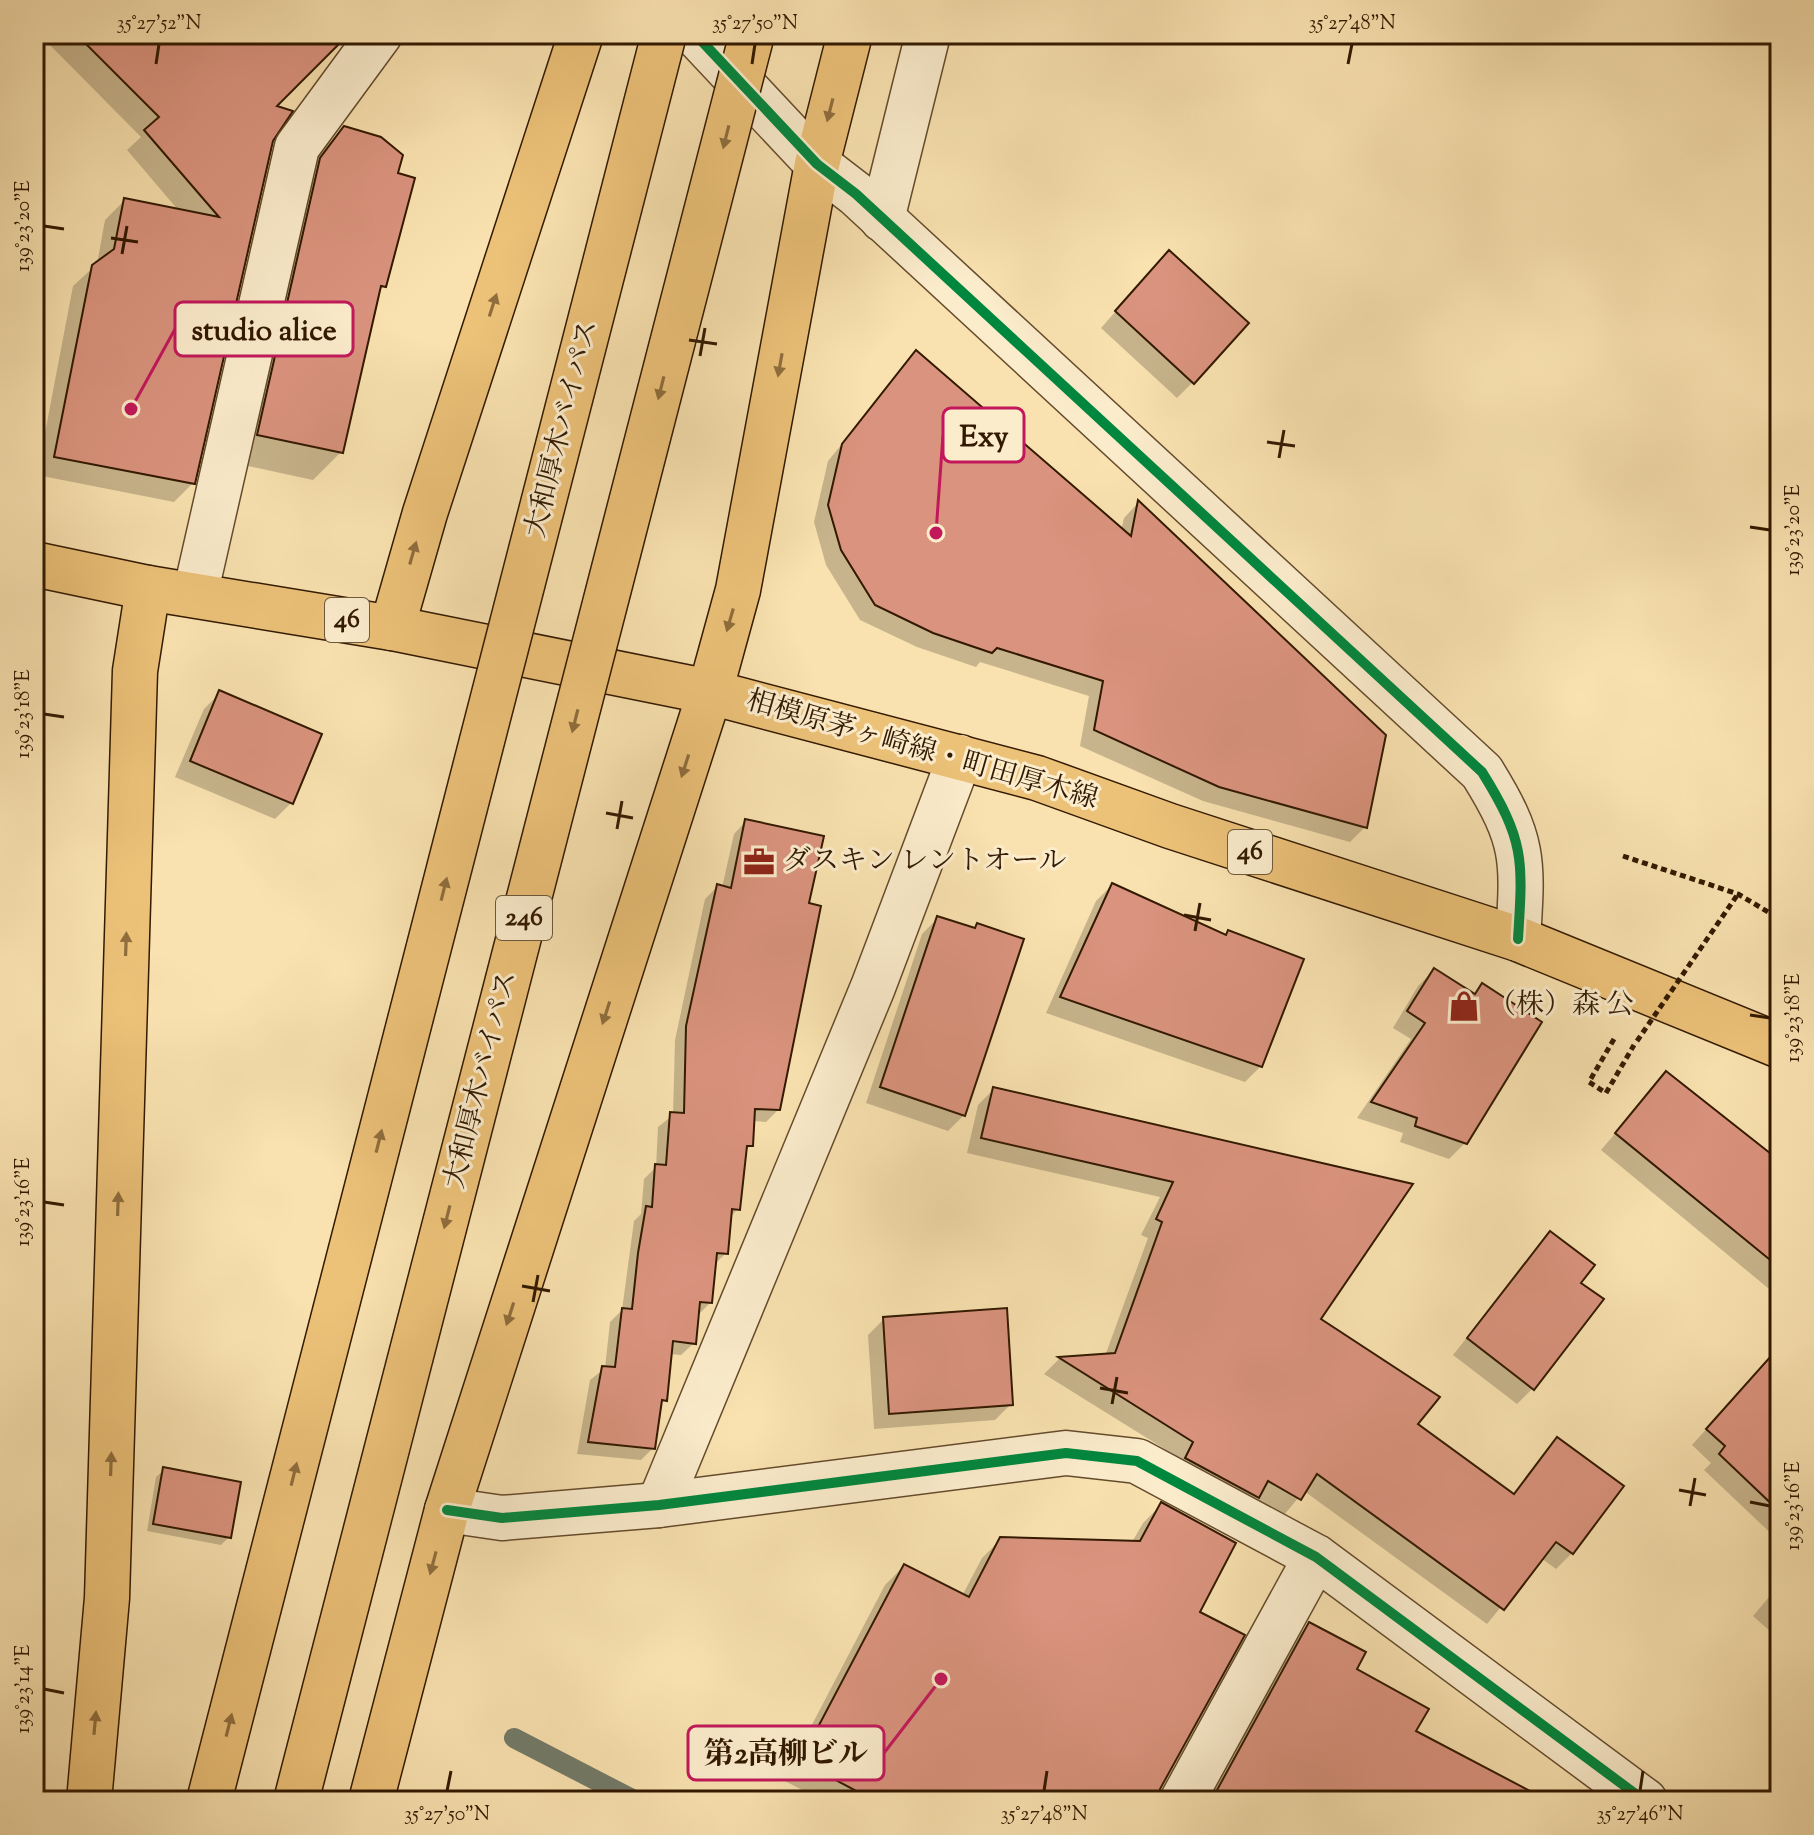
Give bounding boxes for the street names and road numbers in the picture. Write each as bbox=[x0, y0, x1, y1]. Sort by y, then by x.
street label: 大和厚木バイパス bbox=[517, 316, 609, 542]
road number: 46 bbox=[325, 598, 369, 642]
street label: 相模原茅ヶ崎線・町田厚木線 bbox=[742, 682, 1102, 820]
road number: 46 bbox=[1228, 830, 1272, 874]
road number: 246 bbox=[496, 896, 552, 940]
street label: 大和厚木バイパス bbox=[436, 967, 528, 1193]

